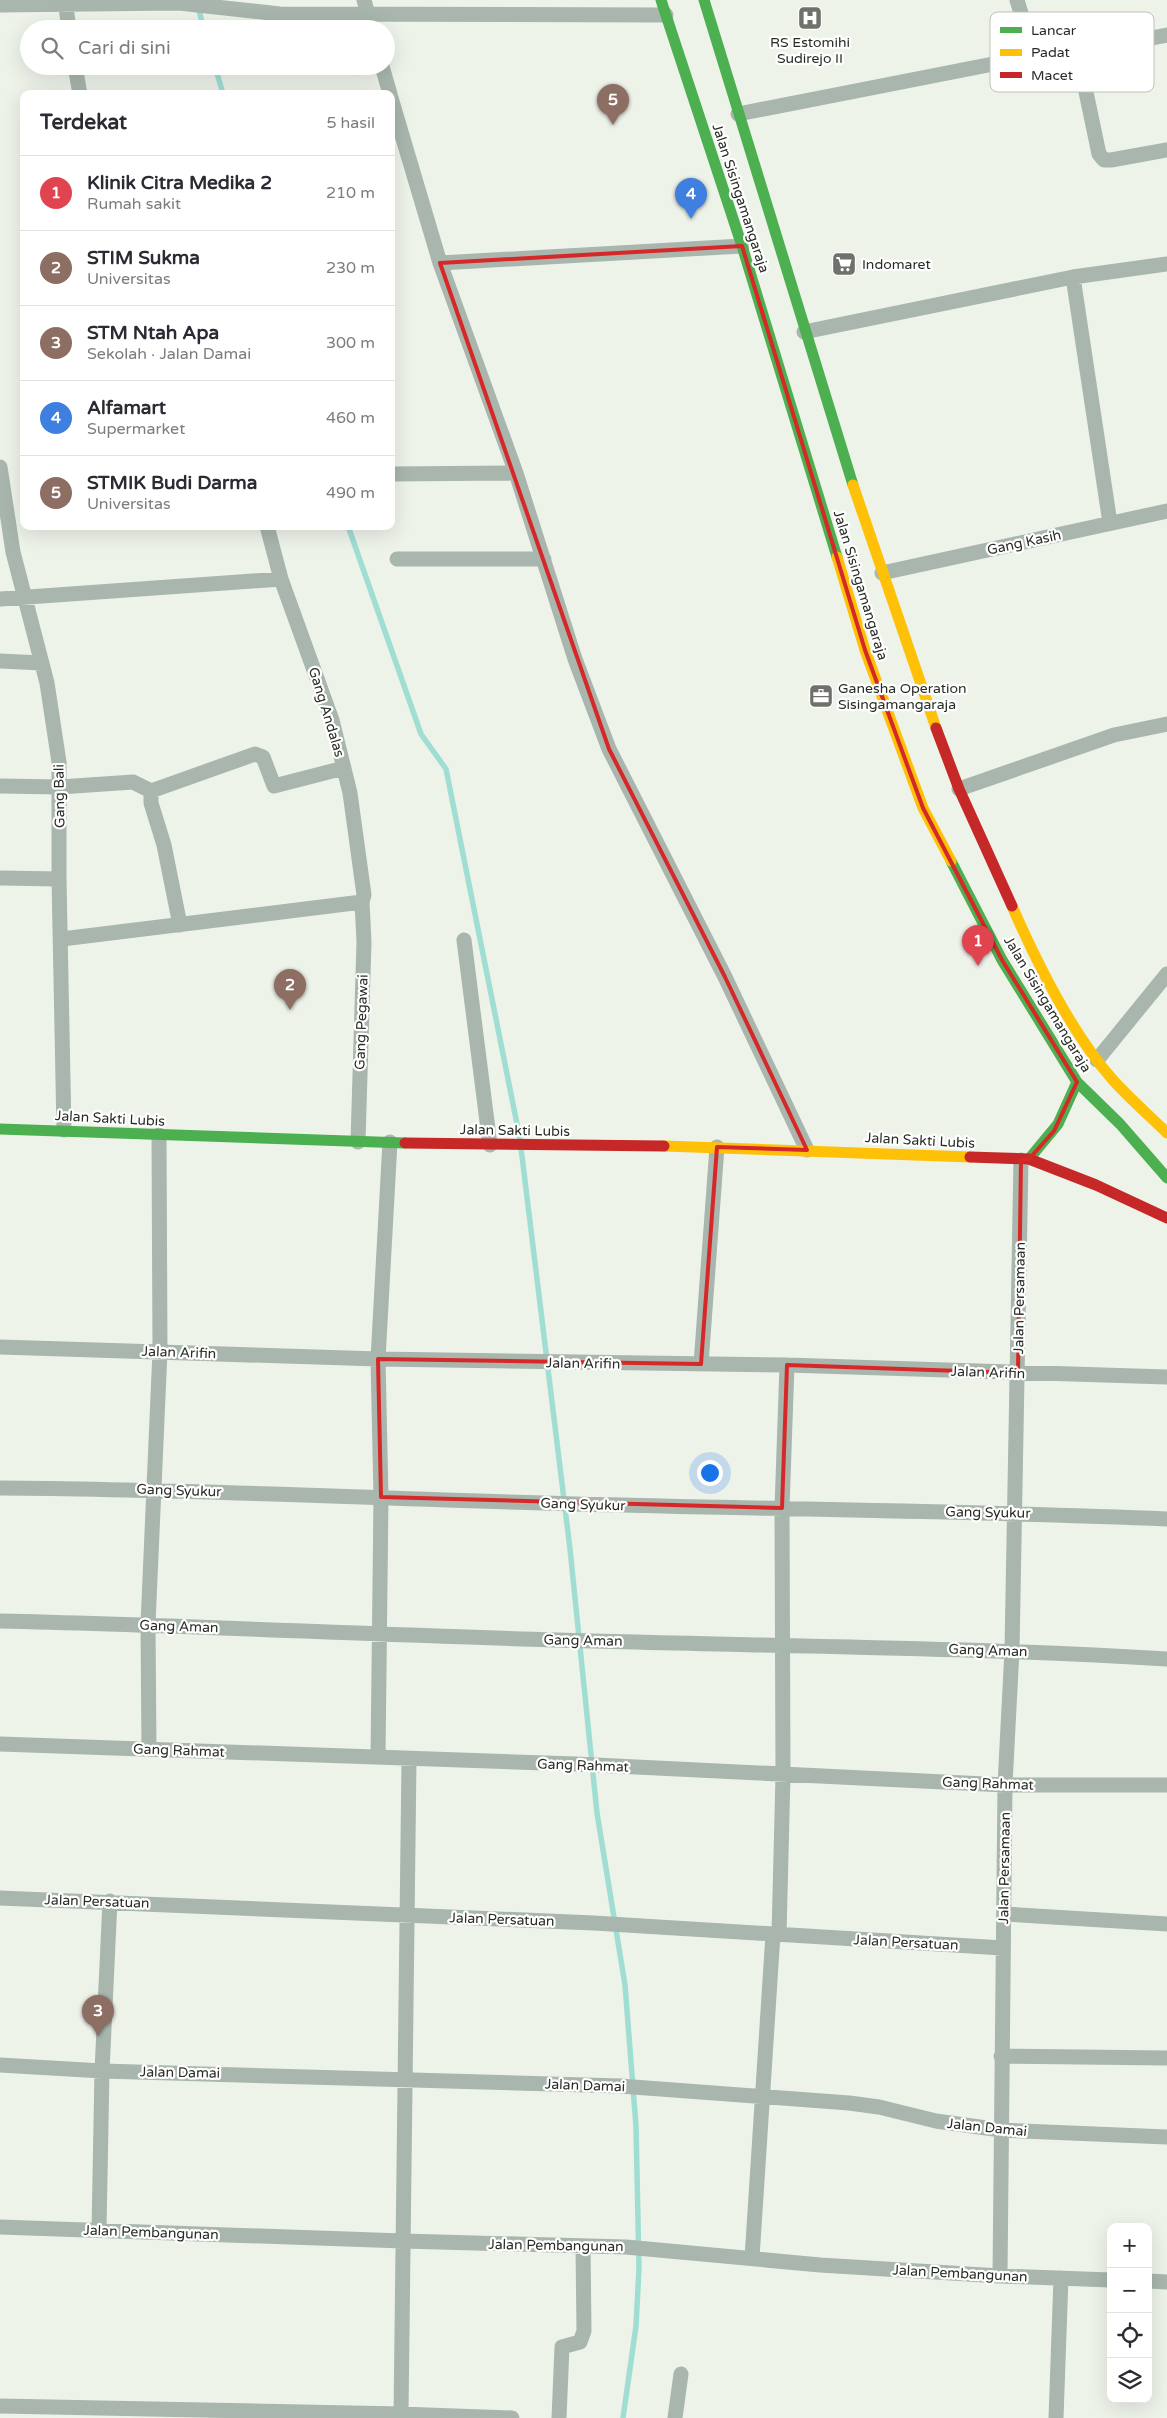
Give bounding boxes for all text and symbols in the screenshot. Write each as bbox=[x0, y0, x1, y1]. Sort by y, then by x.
hospital icon: RS Estomihi Sudirejo II bbox=[797, 5, 823, 31]
legend bbox=[990, 12, 1154, 92]
search box bbox=[20, 20, 395, 75]
text: Lancar bbox=[1031, 22, 1077, 39]
icon: search bbox=[38, 34, 66, 62]
place label: RS Estomihi Sudirejo II bbox=[770, 34, 850, 67]
text: Cari di sini bbox=[78, 37, 171, 59]
text: Padat bbox=[1031, 44, 1070, 61]
text: Macet bbox=[1031, 67, 1074, 84]
pin: 5 bbox=[597, 84, 629, 125]
text: Terdekat bbox=[40, 110, 127, 135]
text: 5 hasil bbox=[326, 113, 375, 133]
street label: Jalan Sisingamangaraja bbox=[708, 121, 773, 275]
text: Klinik Citra Medika 2 bbox=[87, 172, 272, 194]
pin: 4 bbox=[675, 178, 707, 219]
text: 1 bbox=[51, 183, 61, 203]
text: 210 m bbox=[326, 183, 375, 203]
text: Rumah sakit bbox=[87, 194, 181, 214]
text: STIM Sukma bbox=[87, 247, 200, 269]
supermarket icon: Indomaret bbox=[831, 251, 857, 277]
place label: Indomaret bbox=[862, 256, 932, 273]
text: 2 bbox=[51, 258, 61, 278]
text: 230 m bbox=[326, 258, 375, 278]
text: Universitas bbox=[87, 269, 171, 289]
text: STM Ntah Apa bbox=[87, 322, 219, 344]
text: 3 bbox=[51, 333, 61, 353]
text: 300 m bbox=[326, 333, 375, 353]
text: Sekolah · Jalan Damai bbox=[87, 344, 251, 364]
text: Alfamart bbox=[87, 397, 166, 419]
text: 4 bbox=[51, 408, 61, 428]
text: 460 m bbox=[326, 408, 375, 428]
text: Supermarket bbox=[87, 419, 185, 439]
text: STMIK Budi Darma bbox=[87, 472, 257, 494]
text: 5 bbox=[51, 483, 61, 503]
text: 490 m bbox=[326, 483, 375, 503]
text: Universitas bbox=[87, 494, 171, 514]
street label: Jalan Sisingamangaraja bbox=[830, 508, 891, 662]
street label: Gang Kasih bbox=[985, 526, 1063, 559]
street label: Gang Andalas bbox=[305, 665, 348, 759]
place label: Ganesha Operation Sisingamangaraja bbox=[838, 680, 967, 713]
office icon: Ganesha Operation Sisingamangaraja bbox=[808, 683, 834, 709]
street label: Gang Bali bbox=[50, 764, 69, 828]
pin: 1 bbox=[962, 925, 994, 966]
street label: Jalan Sisingamangaraja bbox=[1000, 933, 1095, 1075]
pin: 2 bbox=[274, 969, 306, 1010]
street label: Gang Pegawai bbox=[351, 974, 372, 1070]
street label: Jalan Sakti Lubis bbox=[55, 1107, 166, 1130]
street label: Jalan Sakti Lubis bbox=[460, 1121, 570, 1140]
street label: Jalan Sakti Lubis bbox=[865, 1129, 976, 1152]
street label: Jalan Persamaan bbox=[1010, 1242, 1029, 1354]
street label: Jalan Arifin bbox=[141, 1343, 217, 1362]
street label: Jalan Arifin bbox=[546, 1354, 620, 1373]
street label: Jalan Arifin bbox=[950, 1363, 1026, 1382]
your location bbox=[697, 1460, 723, 1486]
street label: Gang Syukur bbox=[136, 1481, 222, 1501]
street label: Gang Syukur bbox=[540, 1495, 626, 1515]
street label: Gang Syukur bbox=[945, 1503, 1031, 1522]
street label: Gang Aman bbox=[139, 1617, 219, 1636]
street label: Gang Aman bbox=[543, 1631, 623, 1650]
street label: Gang Aman bbox=[948, 1641, 1028, 1660]
street label: Gang Rahmat bbox=[133, 1740, 226, 1761]
street label: Gang Rahmat bbox=[537, 1755, 630, 1776]
street label: Gang Rahmat bbox=[942, 1773, 1035, 1794]
street label: Jalan Persamaan bbox=[995, 1812, 1014, 1924]
street label: Jalan Persatuan bbox=[44, 1891, 150, 1912]
street label: Jalan Persatuan bbox=[449, 1909, 555, 1930]
street label: Jalan Persatuan bbox=[853, 1931, 959, 1954]
pin: 3 bbox=[82, 1995, 114, 2036]
street label: Jalan Damai bbox=[140, 2063, 220, 2082]
street label: Jalan Damai bbox=[545, 2076, 625, 2095]
street label: Jalan Damai bbox=[946, 2115, 1028, 2140]
street label: Jalan Pembangunan bbox=[83, 2222, 219, 2243]
map controls bbox=[1107, 2223, 1152, 2403]
button: + bbox=[1107, 2223, 1152, 2268]
street label: Jalan Pembangunan bbox=[488, 2236, 624, 2255]
street label: Jalan Pembangunan bbox=[892, 2261, 1028, 2286]
button: − bbox=[1107, 2268, 1152, 2313]
button: locate bbox=[1107, 2313, 1152, 2358]
button: layers bbox=[1107, 2358, 1152, 2403]

